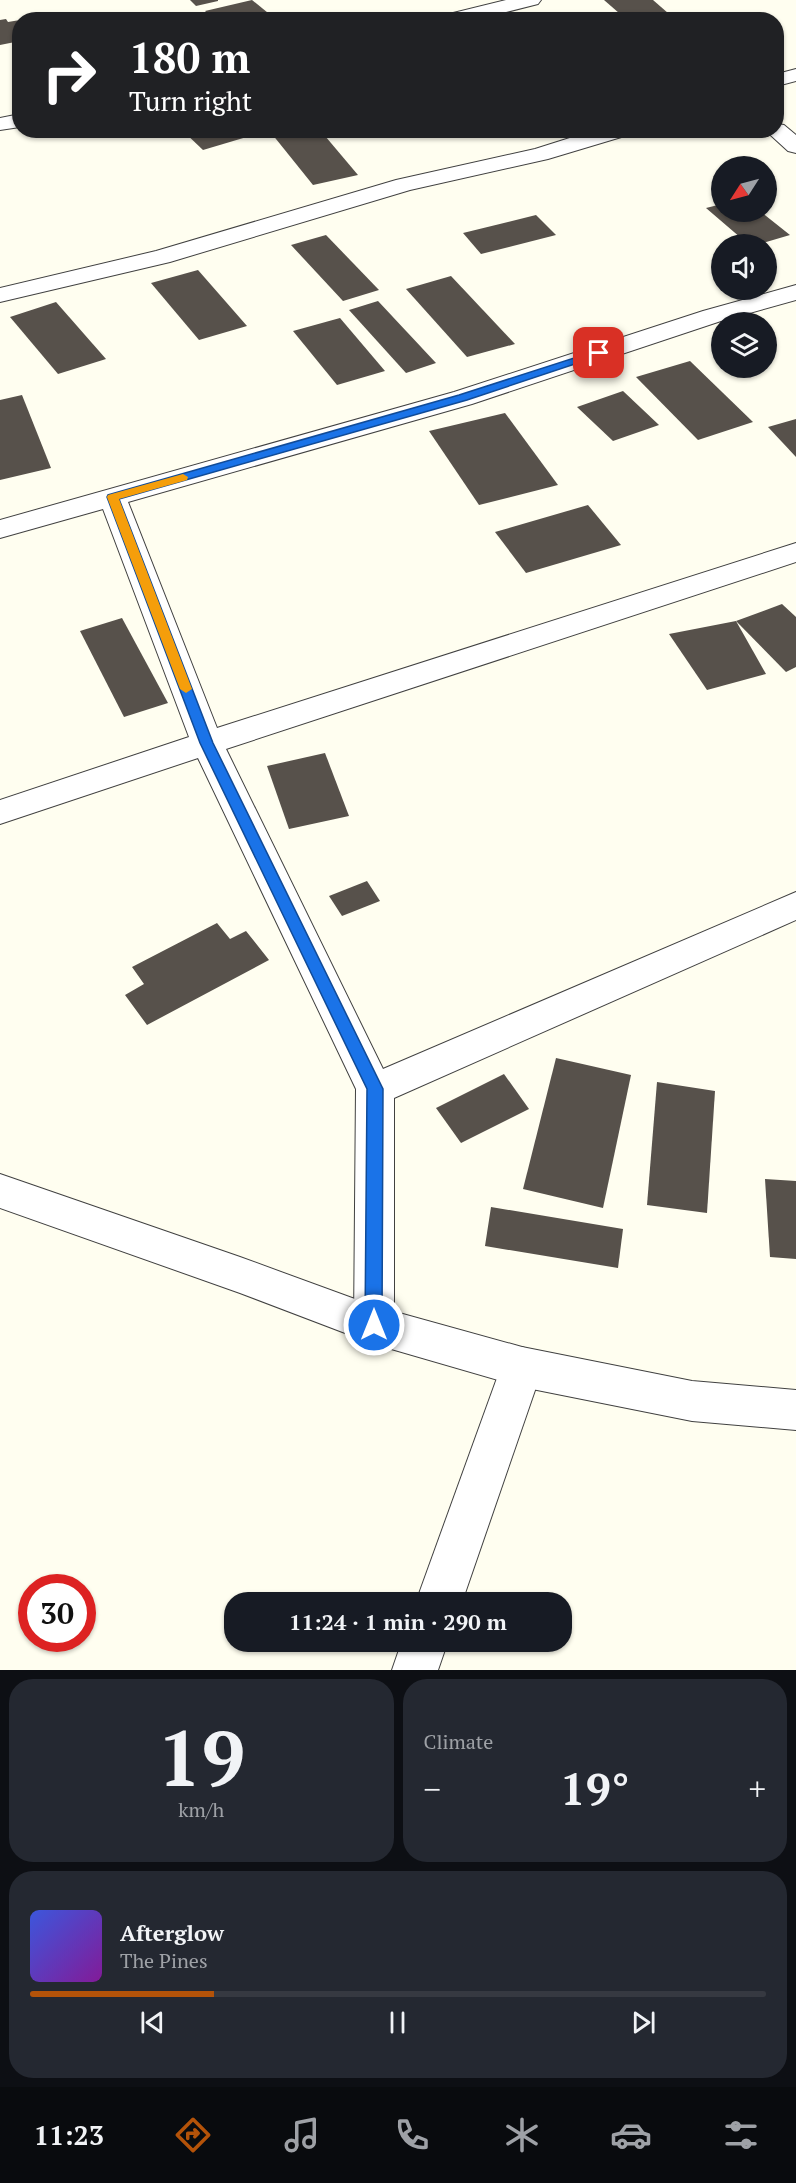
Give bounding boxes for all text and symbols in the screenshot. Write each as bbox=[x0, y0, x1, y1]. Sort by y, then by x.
text: 180 m bbox=[129, 29, 250, 85]
icon: right bbox=[30, 36, 108, 114]
text: Turn right bbox=[129, 83, 252, 119]
north arrow bbox=[711, 156, 777, 222]
map controls bbox=[711, 156, 777, 378]
button: sound bbox=[711, 234, 777, 300]
button: layers bbox=[711, 312, 777, 378]
pin bbox=[573, 327, 624, 378]
icon: arrive bbox=[582, 336, 615, 369]
position arrow bbox=[342, 1293, 406, 1357]
speed limit sign: 30 bbox=[18, 1574, 96, 1652]
text: 11:24 · 1 min · 290 m bbox=[289, 1607, 507, 1636]
text: 19 bbox=[157, 1705, 245, 1808]
text: Climate bbox=[424, 1728, 493, 1755]
text: 19° bbox=[560, 1758, 629, 1818]
text: − bbox=[424, 1767, 441, 1810]
text: + bbox=[748, 1767, 766, 1810]
text: km/h bbox=[178, 1796, 224, 1823]
text: Afterglow bbox=[120, 1918, 224, 1947]
text: The Pines bbox=[120, 1947, 208, 1974]
icon: previous bbox=[136, 2006, 169, 2039]
icon: pause bbox=[381, 2006, 414, 2039]
icon: next bbox=[627, 2006, 660, 2039]
icon: directions bbox=[172, 2114, 214, 2156]
icon: music bbox=[281, 2114, 323, 2156]
icon: phone bbox=[391, 2114, 433, 2156]
icon: climate bbox=[501, 2114, 543, 2156]
icon: car bbox=[610, 2114, 652, 2156]
icon: filters bbox=[720, 2114, 762, 2156]
text: 11:23 bbox=[34, 2117, 104, 2153]

